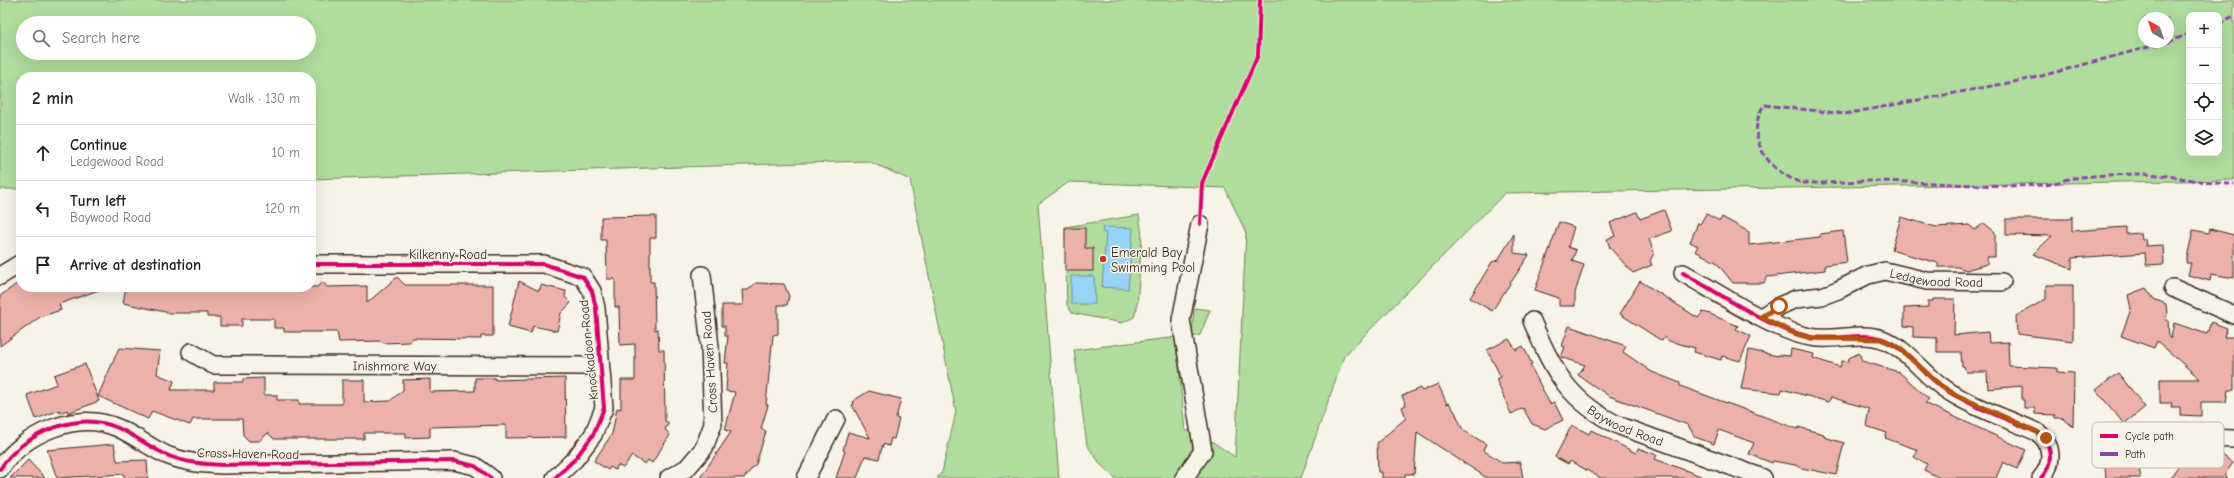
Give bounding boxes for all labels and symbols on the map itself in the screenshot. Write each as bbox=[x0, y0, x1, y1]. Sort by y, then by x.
north arrow bbox=[2138, 12, 2174, 48]
place label: Emerald Bay Swimming Pool bbox=[1111, 245, 1195, 275]
street label: Kilkenny Road bbox=[409, 247, 487, 262]
marker: Emerald Bay Swimming Pool bbox=[1098, 254, 1108, 264]
street label: Ledgewood Road bbox=[1888, 265, 1983, 290]
route start bbox=[1770, 297, 1788, 315]
street label: Knockadoon Road bbox=[576, 299, 601, 401]
street label: Cross Haven Road bbox=[698, 310, 721, 413]
street label: Inishmore Way bbox=[352, 358, 437, 374]
street label: Baywood Road bbox=[1585, 402, 1665, 449]
legend bbox=[2092, 422, 2224, 468]
route end bbox=[2037, 429, 2055, 447]
text: Cycle path bbox=[2125, 430, 2174, 443]
street label: Cross Haven Road bbox=[197, 445, 299, 462]
text: Path bbox=[2125, 448, 2146, 461]

